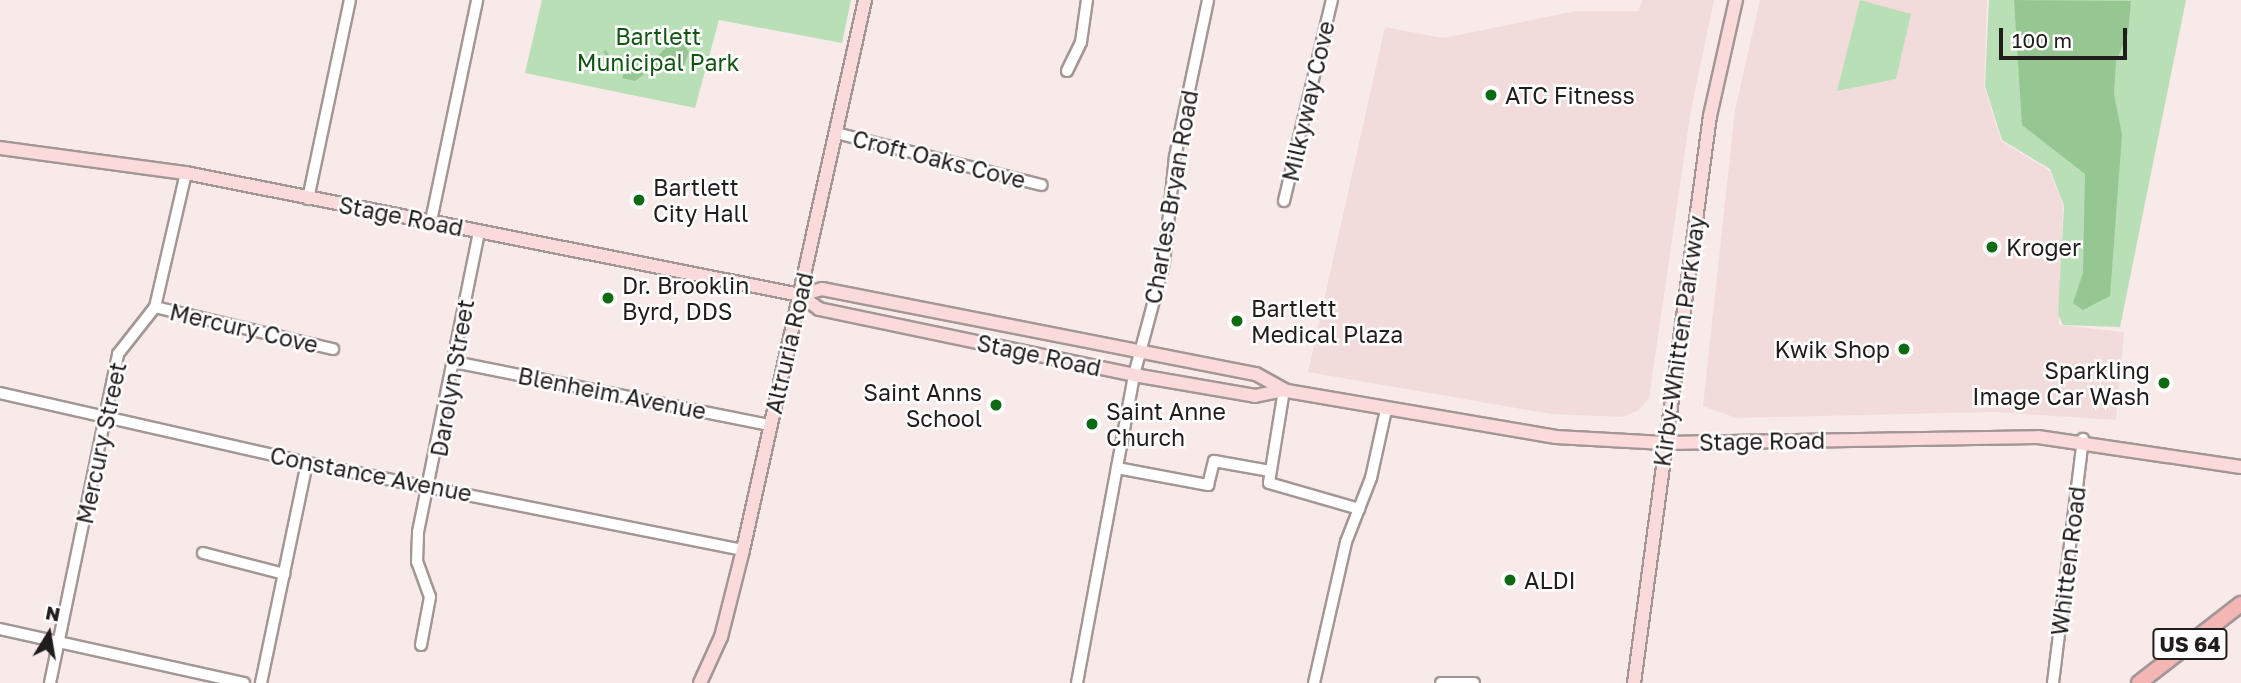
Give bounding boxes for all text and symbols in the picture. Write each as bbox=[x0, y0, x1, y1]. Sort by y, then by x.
scale bar bbox=[2003, 14, 2131, 58]
street label: Milkyway Cove bbox=[1276, 18, 1340, 184]
park label: Bartlett Municipal Park bbox=[577, 22, 739, 76]
text: 100 m bbox=[2012, 27, 2072, 53]
place label: ATC Fitness bbox=[1505, 81, 1635, 109]
marker: ATC Fitness bbox=[1483, 87, 1499, 103]
street label: Charles Bryan Road bbox=[1139, 88, 1203, 306]
street label: Croft Oaks Cove bbox=[850, 124, 1028, 194]
place label: Bartlett City Hall bbox=[653, 173, 748, 227]
street label: Stage Road bbox=[337, 190, 465, 242]
marker: Bartlett City Hall bbox=[631, 192, 647, 208]
street label: Kirby-Whitten Parkway bbox=[1648, 214, 1710, 468]
place label: Kroger bbox=[2006, 233, 2081, 261]
marker: Kroger bbox=[1984, 239, 2000, 255]
street label: Altruria Road bbox=[759, 270, 819, 416]
place label: Dr. Brooklin Byrd, DDS bbox=[622, 271, 749, 325]
marker: Dr. Brooklin Byrd, DDS bbox=[600, 290, 616, 306]
place label: Bartlett Medical Plaza bbox=[1251, 294, 1403, 348]
street label: Darolyn Street bbox=[425, 297, 479, 459]
street label: Mercury Cove bbox=[167, 298, 321, 358]
marker: Bartlett Medical Plaza bbox=[1229, 313, 1245, 329]
street label: Stage Road bbox=[974, 328, 1104, 382]
place label: Kwik Shop bbox=[1774, 335, 1890, 363]
marker: Kwik Shop bbox=[1896, 341, 1912, 357]
place label: Sparkling Image Car Wash bbox=[1972, 356, 2150, 410]
street label: Mercury Street bbox=[70, 360, 132, 526]
street label: Blenheim Avenue bbox=[516, 361, 708, 425]
marker: Sparkling Image Car Wash bbox=[2156, 375, 2172, 391]
place label: Saint Anns School bbox=[863, 378, 982, 432]
marker: Saint Anns School bbox=[988, 397, 1004, 413]
place label: Saint Anne Church bbox=[1106, 397, 1226, 451]
marker: Saint Anne Church bbox=[1084, 416, 1100, 432]
street label: Stage Road bbox=[1699, 426, 1825, 456]
street label: Constance Avenue bbox=[268, 441, 474, 507]
street label: Whitten Road bbox=[2045, 485, 2091, 637]
place label: ALDI bbox=[1524, 566, 1576, 594]
marker: ALDI bbox=[1502, 572, 1518, 588]
north arrow bbox=[14, 599, 84, 669]
text: N bbox=[44, 600, 62, 626]
road number: US 64 bbox=[2152, 626, 2228, 662]

